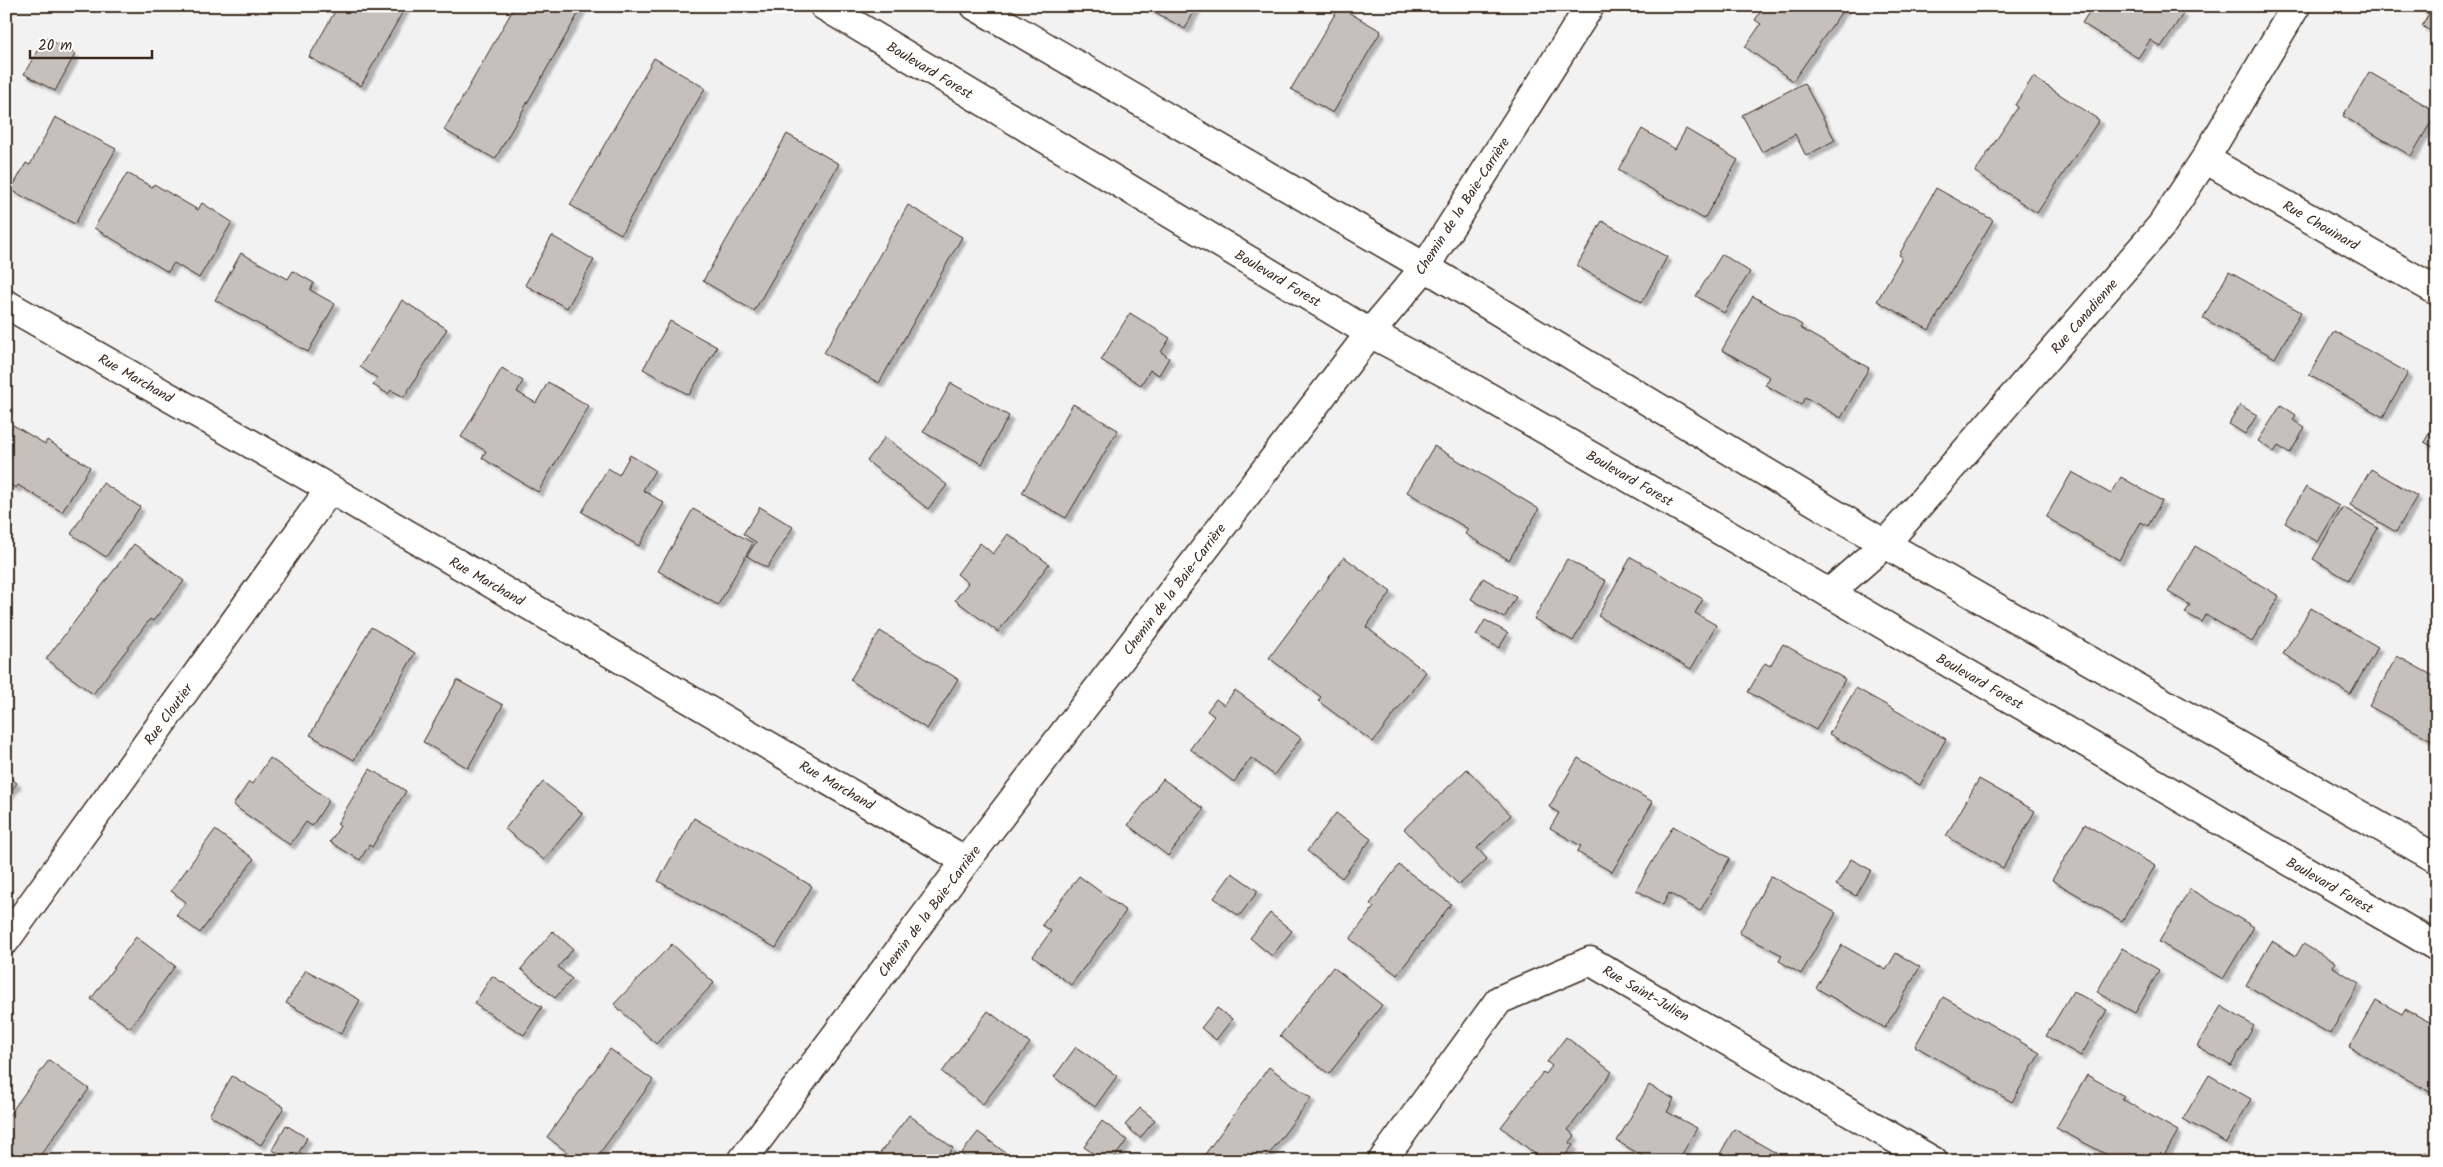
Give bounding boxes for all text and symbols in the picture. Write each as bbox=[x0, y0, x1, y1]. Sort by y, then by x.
scale bar bbox=[30, 28, 152, 60]
text: 20 m bbox=[38, 34, 72, 58]
street label: Boulevard Forest bbox=[882, 36, 977, 106]
street label: Chemin de la Baie-Carrière bbox=[1410, 133, 1516, 280]
street label: Rue Chouinard bbox=[2278, 195, 2364, 257]
street label: Boulevard Forest bbox=[1230, 244, 1325, 314]
street label: Rue Canadienne bbox=[2046, 274, 2124, 359]
street label: Rue Marchand bbox=[94, 348, 178, 410]
street label: Boulevard Forest bbox=[1582, 445, 1678, 513]
street label: Chemin de la Baie-Carrière bbox=[1118, 518, 1232, 660]
street label: Rue Marchand bbox=[445, 551, 529, 613]
street label: Boulevard Forest bbox=[1932, 648, 2028, 716]
street label: Rue Cloutier bbox=[139, 678, 199, 750]
street label: Rue Marchand bbox=[795, 755, 879, 817]
street label: Chemin de la Baie-Carrière bbox=[873, 840, 987, 982]
street label: Boulevard Forest bbox=[2282, 852, 2378, 920]
street label: Rue Saint-Julien bbox=[1598, 960, 1693, 1028]

